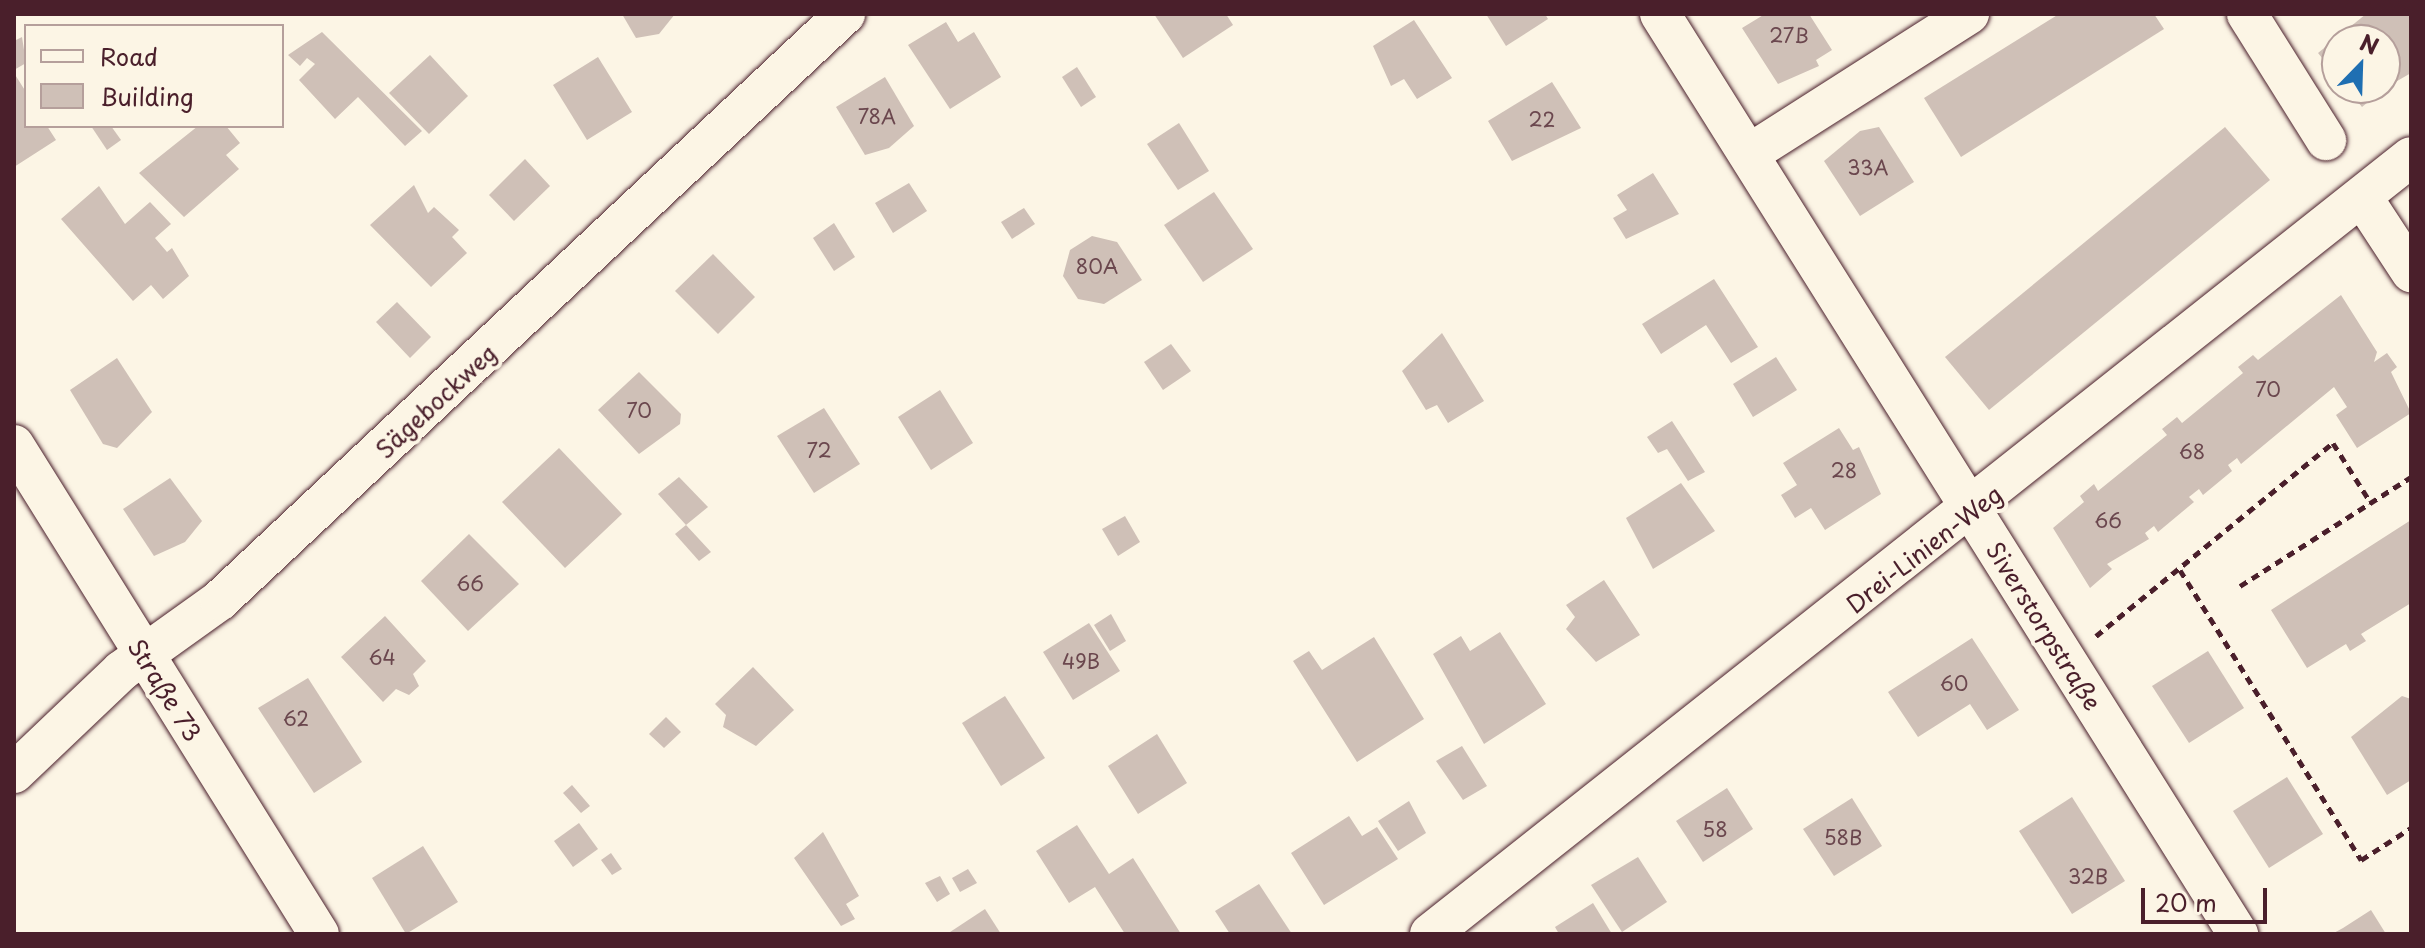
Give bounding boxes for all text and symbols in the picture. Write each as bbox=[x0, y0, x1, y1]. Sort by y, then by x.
house number: 27B bbox=[1769, 23, 1809, 47]
legend bbox=[24, 24, 284, 128]
north arrow bbox=[2321, 24, 2401, 104]
text: N bbox=[2355, 25, 2384, 62]
text: Road bbox=[100, 38, 158, 74]
text: Building bbox=[100, 78, 194, 114]
house number: 78A bbox=[858, 104, 896, 128]
house number: 22 bbox=[1529, 107, 1555, 131]
house number: 33A bbox=[1847, 155, 1889, 179]
house number: 80A bbox=[1076, 254, 1118, 278]
street label: Sägebockweg bbox=[370, 338, 502, 464]
house number: 70 bbox=[2255, 377, 2281, 401]
house number: 70 bbox=[626, 398, 652, 422]
house number: 72 bbox=[806, 438, 832, 462]
house number: 68 bbox=[2179, 439, 2205, 463]
house number: 28 bbox=[1831, 458, 1857, 482]
street label: Drei-Linien-Weg bbox=[1840, 479, 2008, 619]
house number: 66 bbox=[2094, 508, 2122, 532]
street label: Siverstorpstraße bbox=[1981, 536, 2107, 716]
house number: 66 bbox=[456, 571, 484, 595]
street label: Straße 73 bbox=[122, 633, 208, 747]
house number: 64 bbox=[368, 645, 396, 669]
house number: 49B bbox=[1062, 649, 1100, 673]
house number: 60 bbox=[1940, 671, 1968, 695]
house number: 62 bbox=[283, 706, 309, 730]
house number: 58 bbox=[1702, 817, 1728, 841]
house number: 58B bbox=[1824, 825, 1862, 849]
house number: 32B bbox=[2068, 864, 2108, 888]
scale bar bbox=[2145, 872, 2271, 922]
text: 20 m bbox=[2155, 884, 2217, 920]

